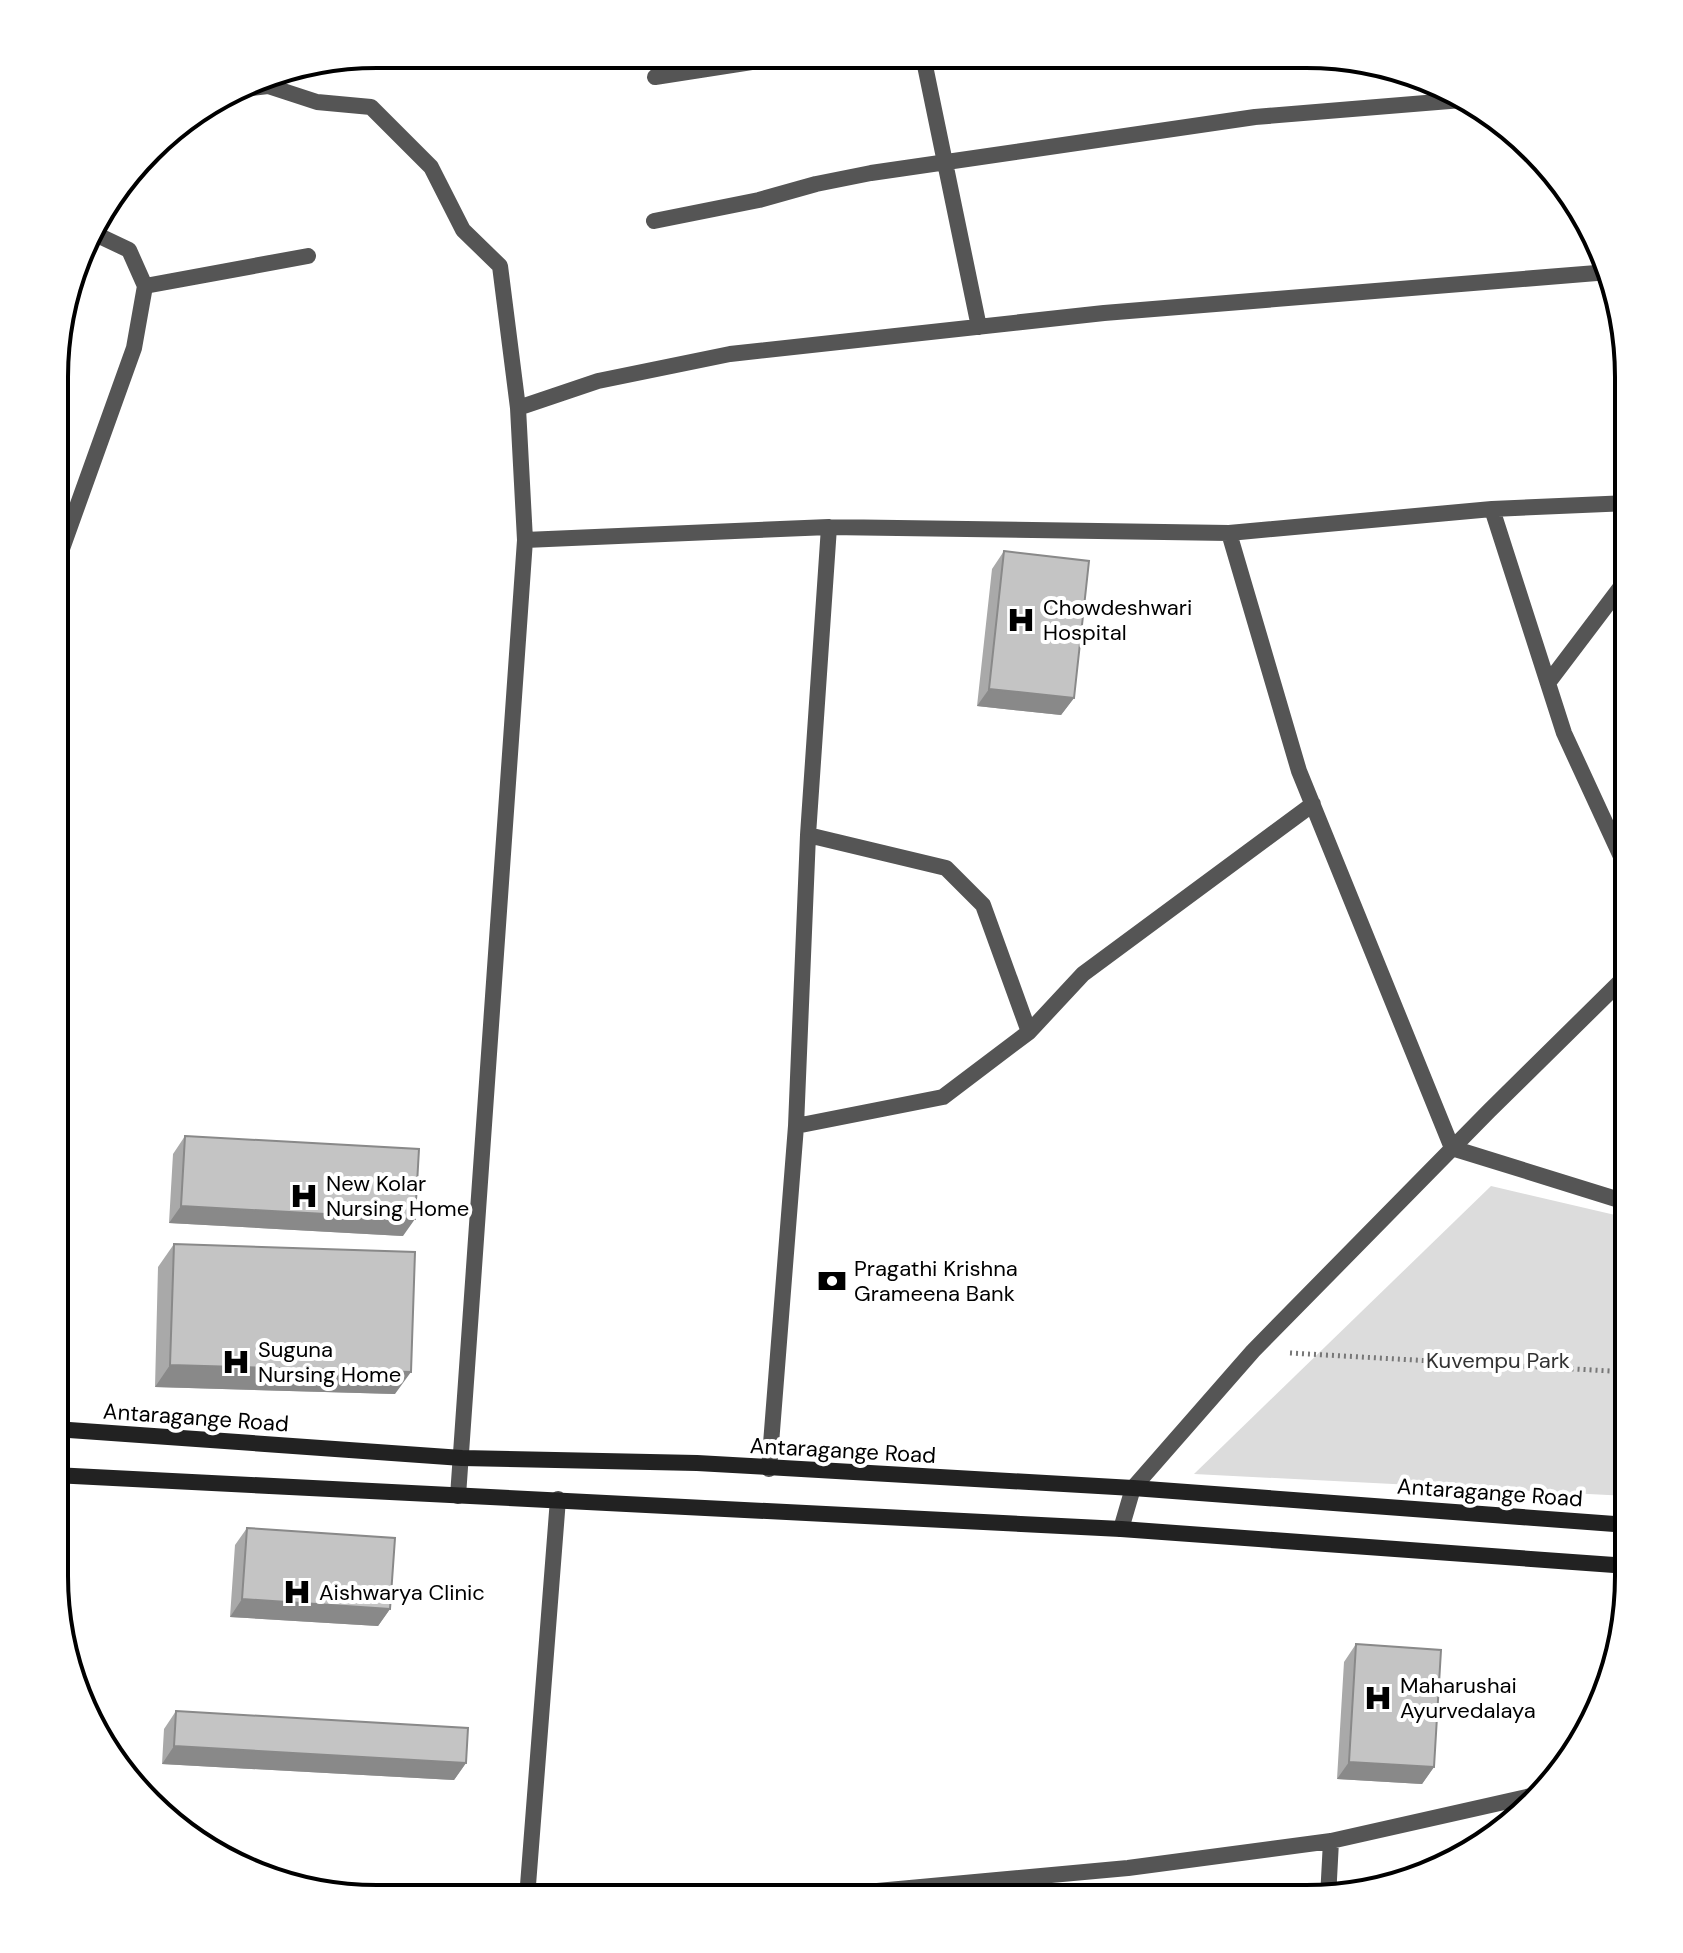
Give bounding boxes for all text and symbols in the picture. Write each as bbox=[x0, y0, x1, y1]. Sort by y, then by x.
place label: Chowdeshwari Hospital bbox=[1043, 593, 1192, 647]
hospital icon: Chowdeshwari Hospital bbox=[1006, 605, 1036, 635]
place label: New Kolar Nursing Home bbox=[326, 1169, 469, 1223]
hospital icon: New Kolar Nursing Home bbox=[289, 1181, 319, 1211]
place label: Pragathi Krishna Grameena Bank bbox=[854, 1254, 1018, 1308]
bank icon: Pragathi Krishna Grameena Bank bbox=[817, 1266, 847, 1296]
place label: Suguna Nursing Home bbox=[258, 1335, 401, 1389]
park label: Kuvempu Park bbox=[1426, 1346, 1570, 1375]
hospital icon: Suguna Nursing Home bbox=[221, 1347, 251, 1377]
street label: Antaragange Road bbox=[102, 1397, 290, 1438]
street label: Antaragange Road bbox=[749, 1431, 937, 1470]
street label: Antaragange Road bbox=[1396, 1472, 1584, 1513]
hospital icon: Aishwarya Clinic bbox=[282, 1577, 312, 1607]
place label: Aishwarya Clinic bbox=[319, 1578, 485, 1607]
place label: Maharushai Ayurvedalaya bbox=[1400, 1671, 1536, 1725]
hospital icon: Maharushai Ayurvedalaya bbox=[1363, 1683, 1393, 1713]

